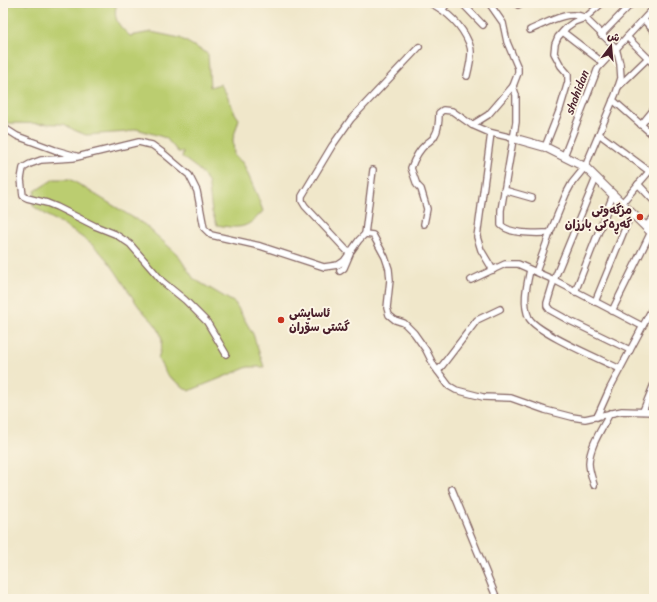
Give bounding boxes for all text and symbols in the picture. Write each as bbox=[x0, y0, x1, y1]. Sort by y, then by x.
north arrow bbox=[591, 26, 631, 66]
text: ش bbox=[605, 26, 622, 48]
street label: shahidan bbox=[558, 66, 596, 118]
place label: مزگەوتی گەڕەکی بارزان bbox=[565, 199, 633, 235]
marker: مزگەوتی گەڕەکی بارزان bbox=[635, 212, 645, 222]
place label: ئاسایشی گشتی سۆران bbox=[289, 302, 350, 338]
marker: ئاسایشی گشتی سۆران bbox=[276, 315, 286, 325]

